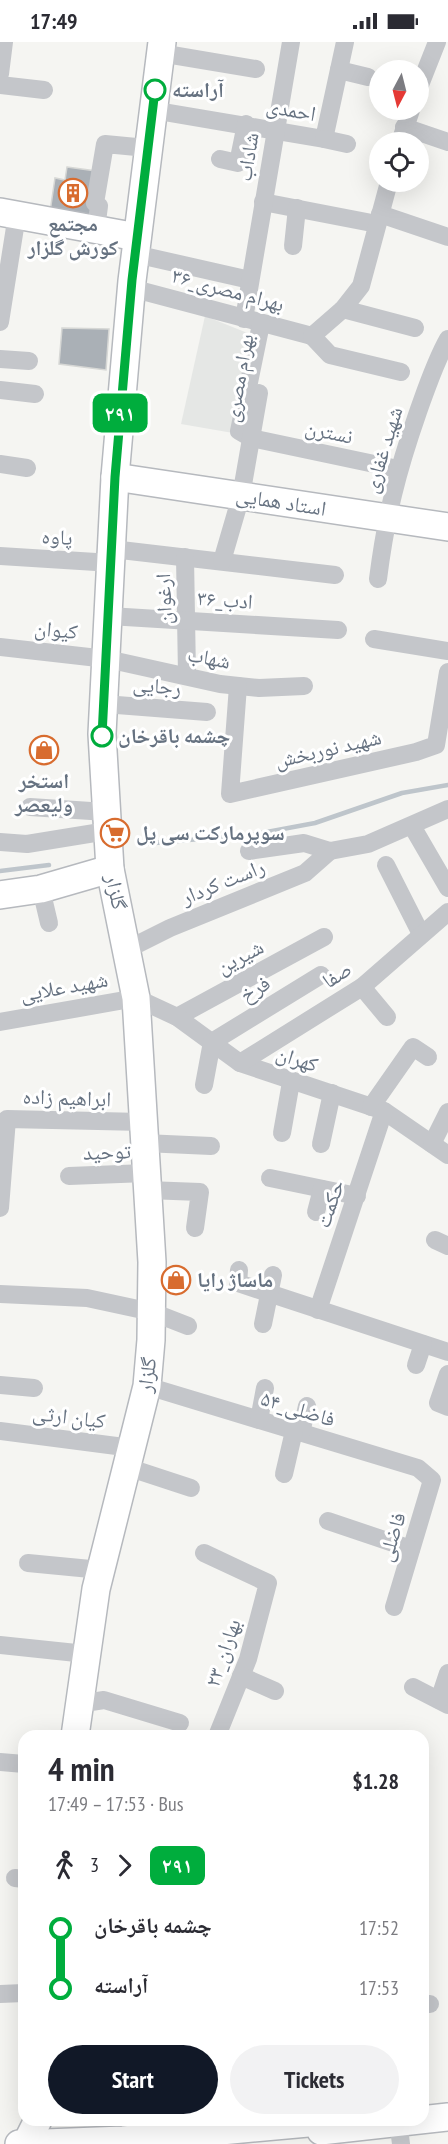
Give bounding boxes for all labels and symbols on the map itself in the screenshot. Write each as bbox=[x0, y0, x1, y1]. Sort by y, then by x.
north arrow bbox=[369, 60, 429, 120]
place label: آراسته bbox=[172, 76, 224, 103]
marker: آراسته bbox=[144, 79, 166, 101]
street label: احمدی bbox=[264, 92, 318, 127]
street label: شاداب bbox=[230, 131, 265, 183]
building icon: مجتمع کورش گلزار bbox=[57, 177, 89, 209]
place label: مجتمع کورش گلزار bbox=[27, 210, 118, 261]
street label: ۳۶_بهرام مصری bbox=[169, 262, 287, 318]
street label: بهرام مصری bbox=[217, 332, 261, 424]
line badge: ۲۹۱ bbox=[86, 394, 154, 433]
street label: شهید غفاری bbox=[357, 403, 408, 496]
street label: نسترن bbox=[303, 413, 355, 450]
street label: استاد همایی bbox=[234, 481, 328, 522]
street label: پاوه bbox=[41, 522, 73, 551]
street label: ارغوان bbox=[149, 573, 178, 625]
street label: ۳۶_ادب bbox=[196, 584, 254, 615]
street label: کیوان bbox=[33, 614, 79, 645]
street label: شهاب bbox=[185, 640, 233, 675]
street label: رجایی bbox=[132, 670, 182, 701]
place label: چشمه باقرخان bbox=[118, 722, 230, 749]
street label: شهید نوربخش bbox=[272, 723, 384, 774]
marker: چشمه باقرخان bbox=[91, 725, 113, 747]
shop icon: استخر ولیعصر bbox=[28, 734, 60, 766]
place label: استخر ولیعصر bbox=[14, 767, 73, 818]
supermarket icon: سوپرمارکت سی پل bbox=[99, 817, 131, 849]
place label: سوپرمارکت سی پل bbox=[136, 819, 285, 846]
street label: راست کردار bbox=[176, 853, 268, 911]
street label: گلزار bbox=[99, 871, 133, 912]
street label: شیرین bbox=[212, 933, 268, 980]
street label: صفا bbox=[317, 955, 357, 994]
street label: شهید علایی bbox=[18, 965, 110, 1008]
street label: فرخ bbox=[235, 969, 275, 1008]
street label: کهران bbox=[273, 1039, 322, 1078]
street label: ابراهیم زاده bbox=[22, 1082, 112, 1114]
street label: توحید bbox=[83, 1137, 131, 1166]
street label: حکمت bbox=[309, 1176, 350, 1231]
shop icon: ماساژ رایا bbox=[160, 1264, 192, 1296]
place label: ماساژ رایا bbox=[197, 1266, 273, 1293]
street label: گلزار bbox=[131, 1355, 162, 1395]
street label: ۵۴_فاضلی bbox=[258, 1384, 338, 1433]
street label: کیان ارثی bbox=[31, 1399, 107, 1434]
street label: فاضلی bbox=[371, 1509, 412, 1565]
street label: ۲۳_بهاران bbox=[198, 1615, 247, 1691]

